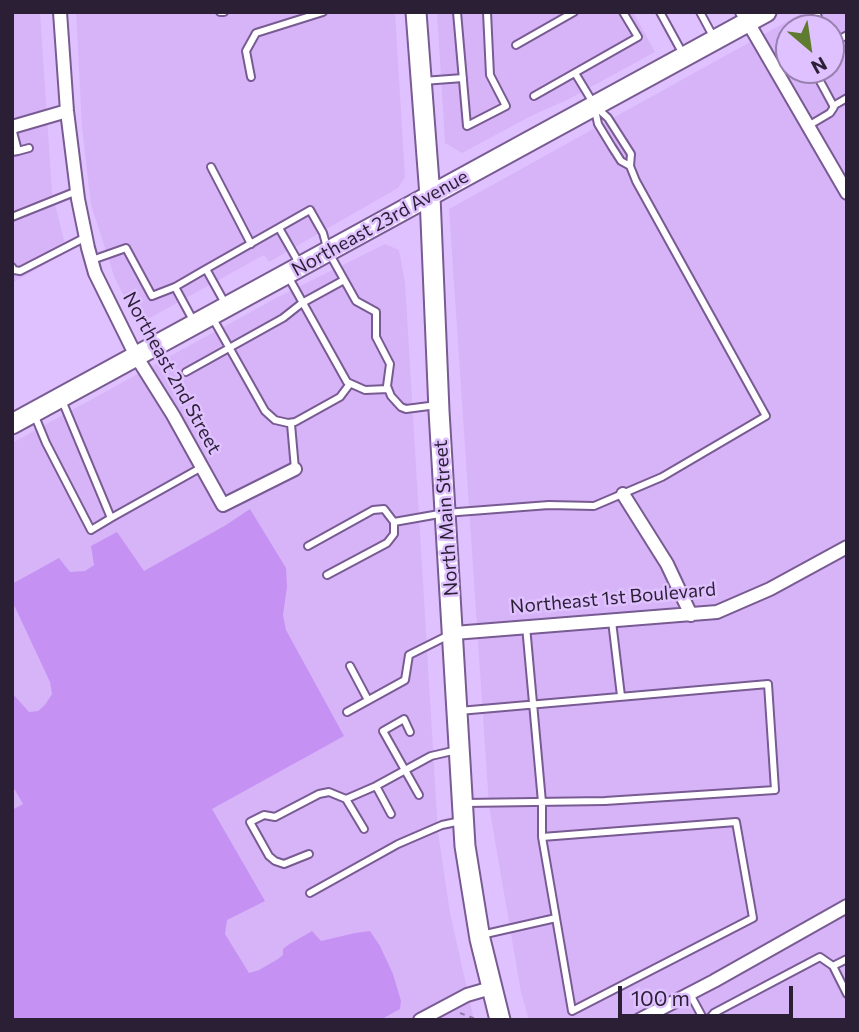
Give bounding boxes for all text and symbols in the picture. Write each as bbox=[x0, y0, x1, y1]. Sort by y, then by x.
north arrow bbox=[775, 14, 845, 84]
text: N bbox=[808, 53, 831, 80]
street label: Northeast 23rd Avenue bbox=[288, 165, 472, 281]
street label: Northeast 2nd Street bbox=[118, 288, 226, 458]
street label: North Main Street bbox=[429, 439, 463, 597]
street label: Northeast 1st Boulevard bbox=[509, 578, 717, 618]
scale bar bbox=[621, 972, 796, 1016]
text: 100 m bbox=[631, 985, 690, 1010]

